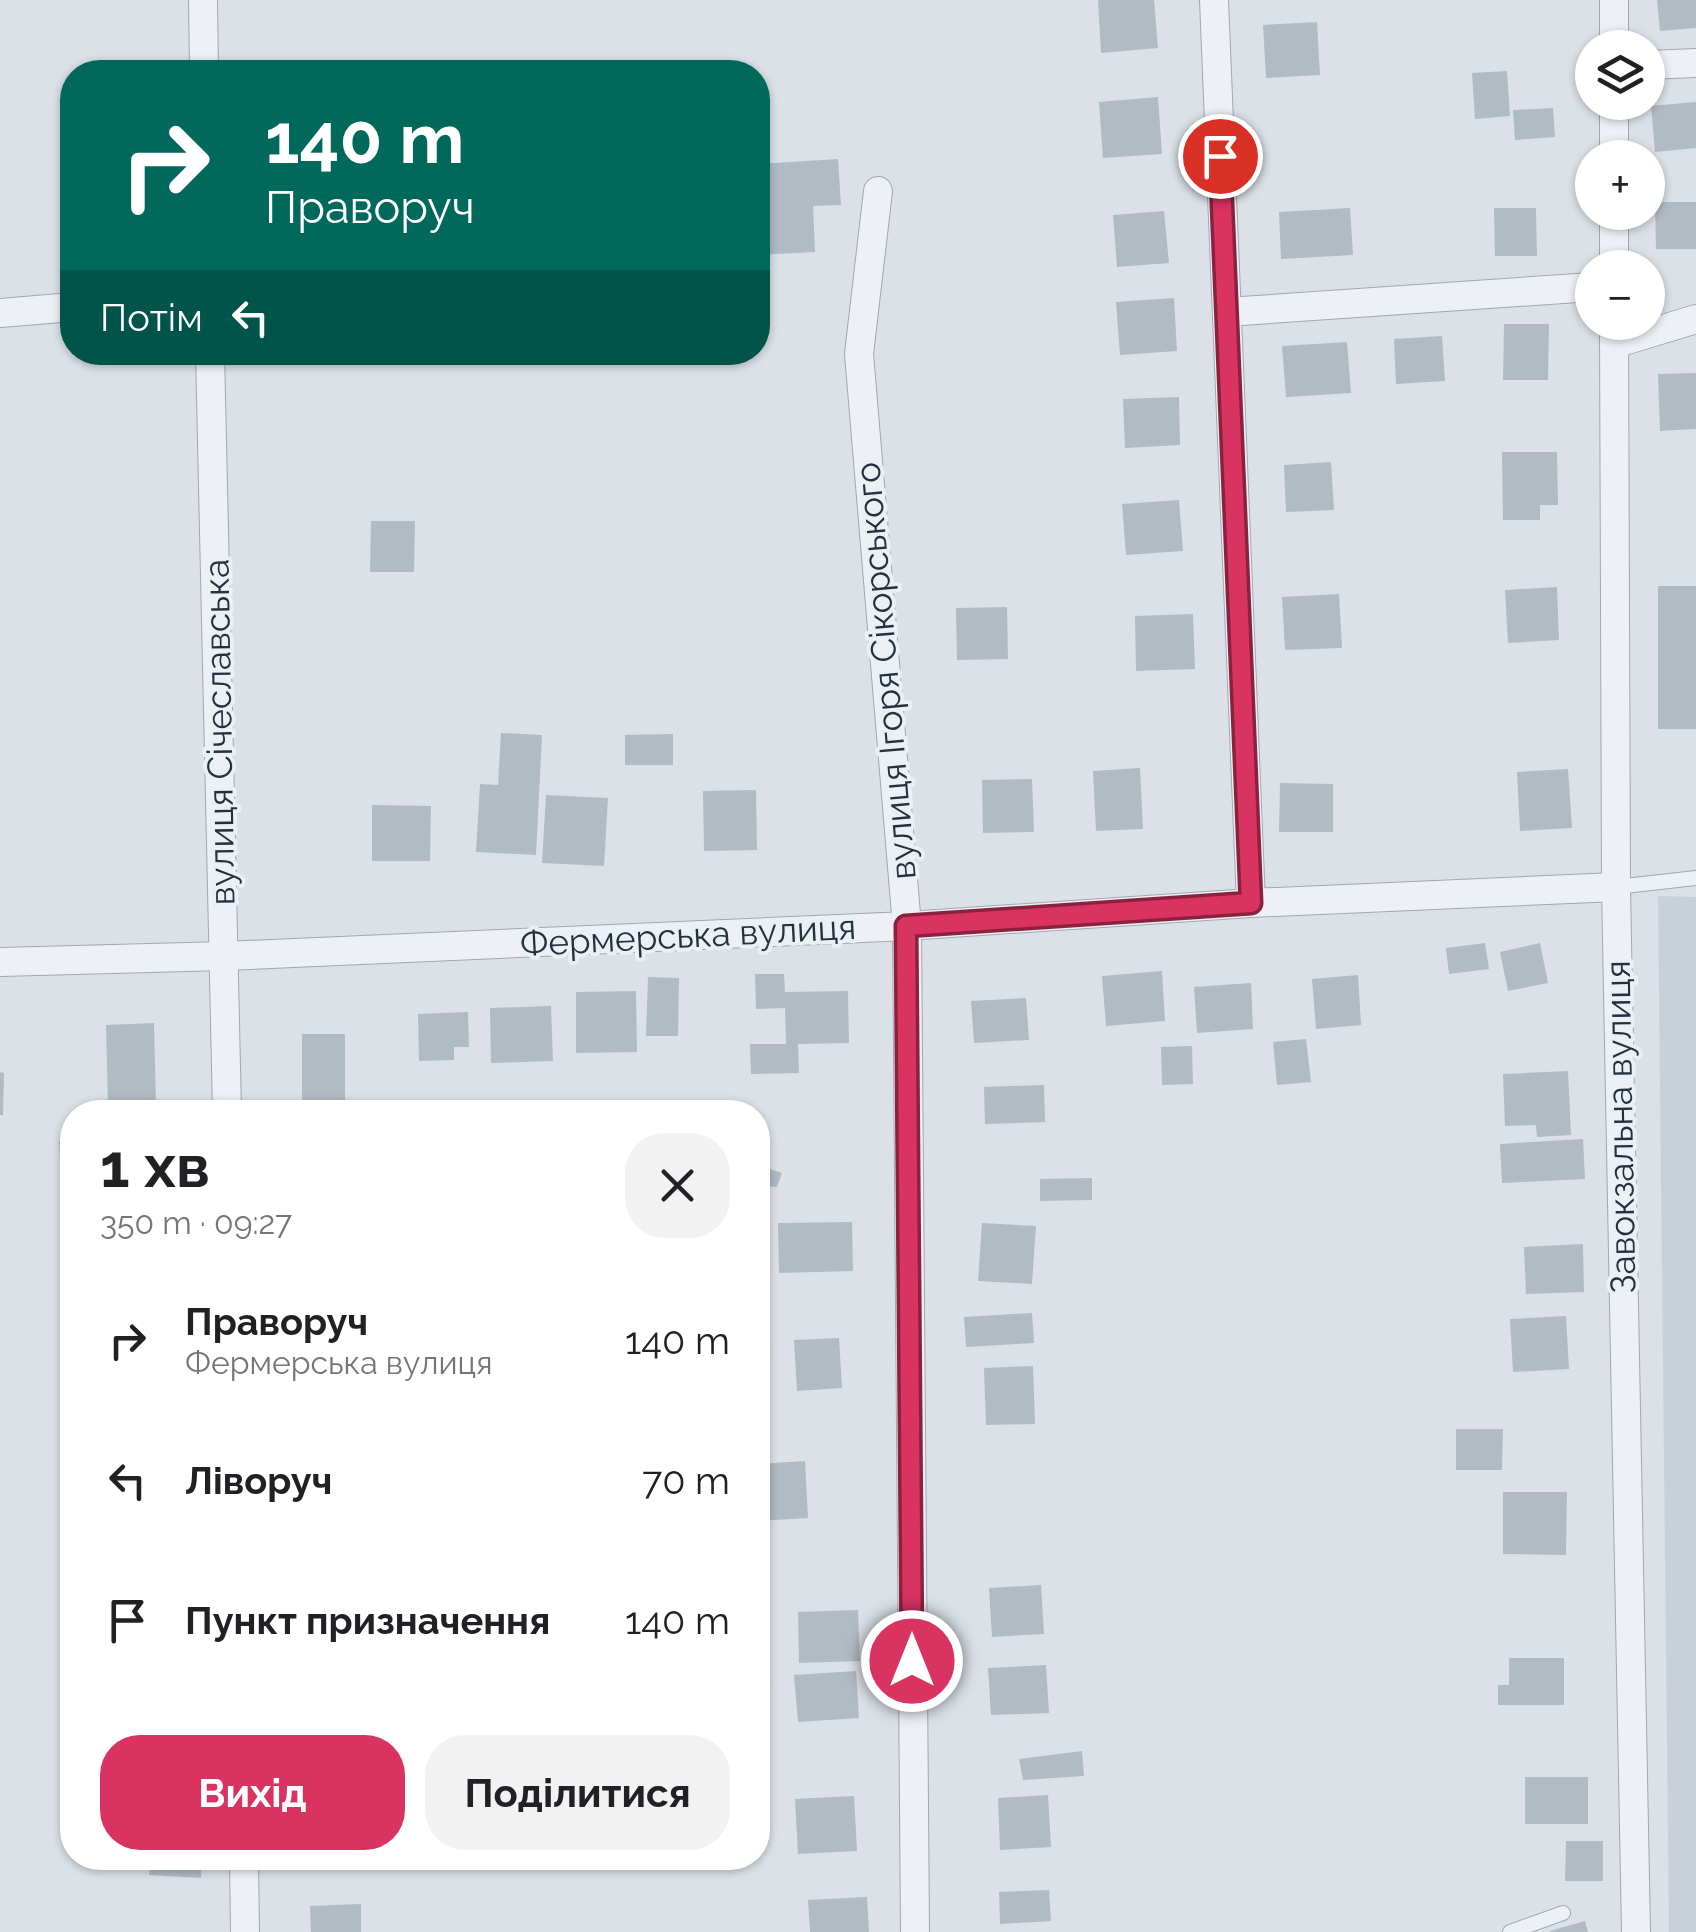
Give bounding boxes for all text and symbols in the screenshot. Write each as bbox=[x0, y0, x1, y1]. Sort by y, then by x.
map controls bbox=[1575, 30, 1665, 340]
button: layers bbox=[1575, 30, 1665, 120]
text: 140 m bbox=[265, 97, 465, 179]
icon: right bbox=[100, 100, 230, 230]
pin bbox=[1178, 114, 1263, 199]
icon: arrive bbox=[1193, 129, 1248, 184]
button: + bbox=[1575, 140, 1665, 230]
text: Праворуч bbox=[265, 181, 475, 234]
button: − bbox=[1575, 250, 1665, 340]
icon: left bbox=[223, 290, 278, 345]
text: Потім bbox=[100, 295, 203, 340]
street label: вулиця Ігоря Сікорського bbox=[846, 461, 924, 881]
street label: вулиця Січеславська bbox=[195, 558, 243, 906]
street label: Фермерська вулиця bbox=[519, 906, 857, 964]
street label: Завокзальна вулиця bbox=[1597, 960, 1643, 1294]
text: 1 хв bbox=[100, 1131, 210, 1201]
button: close bbox=[625, 1133, 730, 1238]
text: 350 m · 09:27 bbox=[100, 1204, 292, 1241]
text: Праворуч bbox=[185, 1299, 368, 1344]
icon: right bbox=[100, 1313, 155, 1368]
text: 140 m bbox=[625, 1318, 730, 1363]
text: Фермерська вулиця bbox=[185, 1344, 493, 1381]
icon: left bbox=[100, 1453, 155, 1508]
text: Ліворуч bbox=[185, 1458, 332, 1503]
text: 70 m bbox=[642, 1458, 730, 1503]
icon: arrive bbox=[100, 1593, 155, 1648]
text: Пункт призначення bbox=[185, 1598, 550, 1643]
text: 140 m bbox=[625, 1598, 730, 1643]
position arrow bbox=[860, 1609, 964, 1713]
button: Вихід bbox=[100, 1735, 405, 1850]
button: Поділитися bbox=[425, 1735, 730, 1850]

